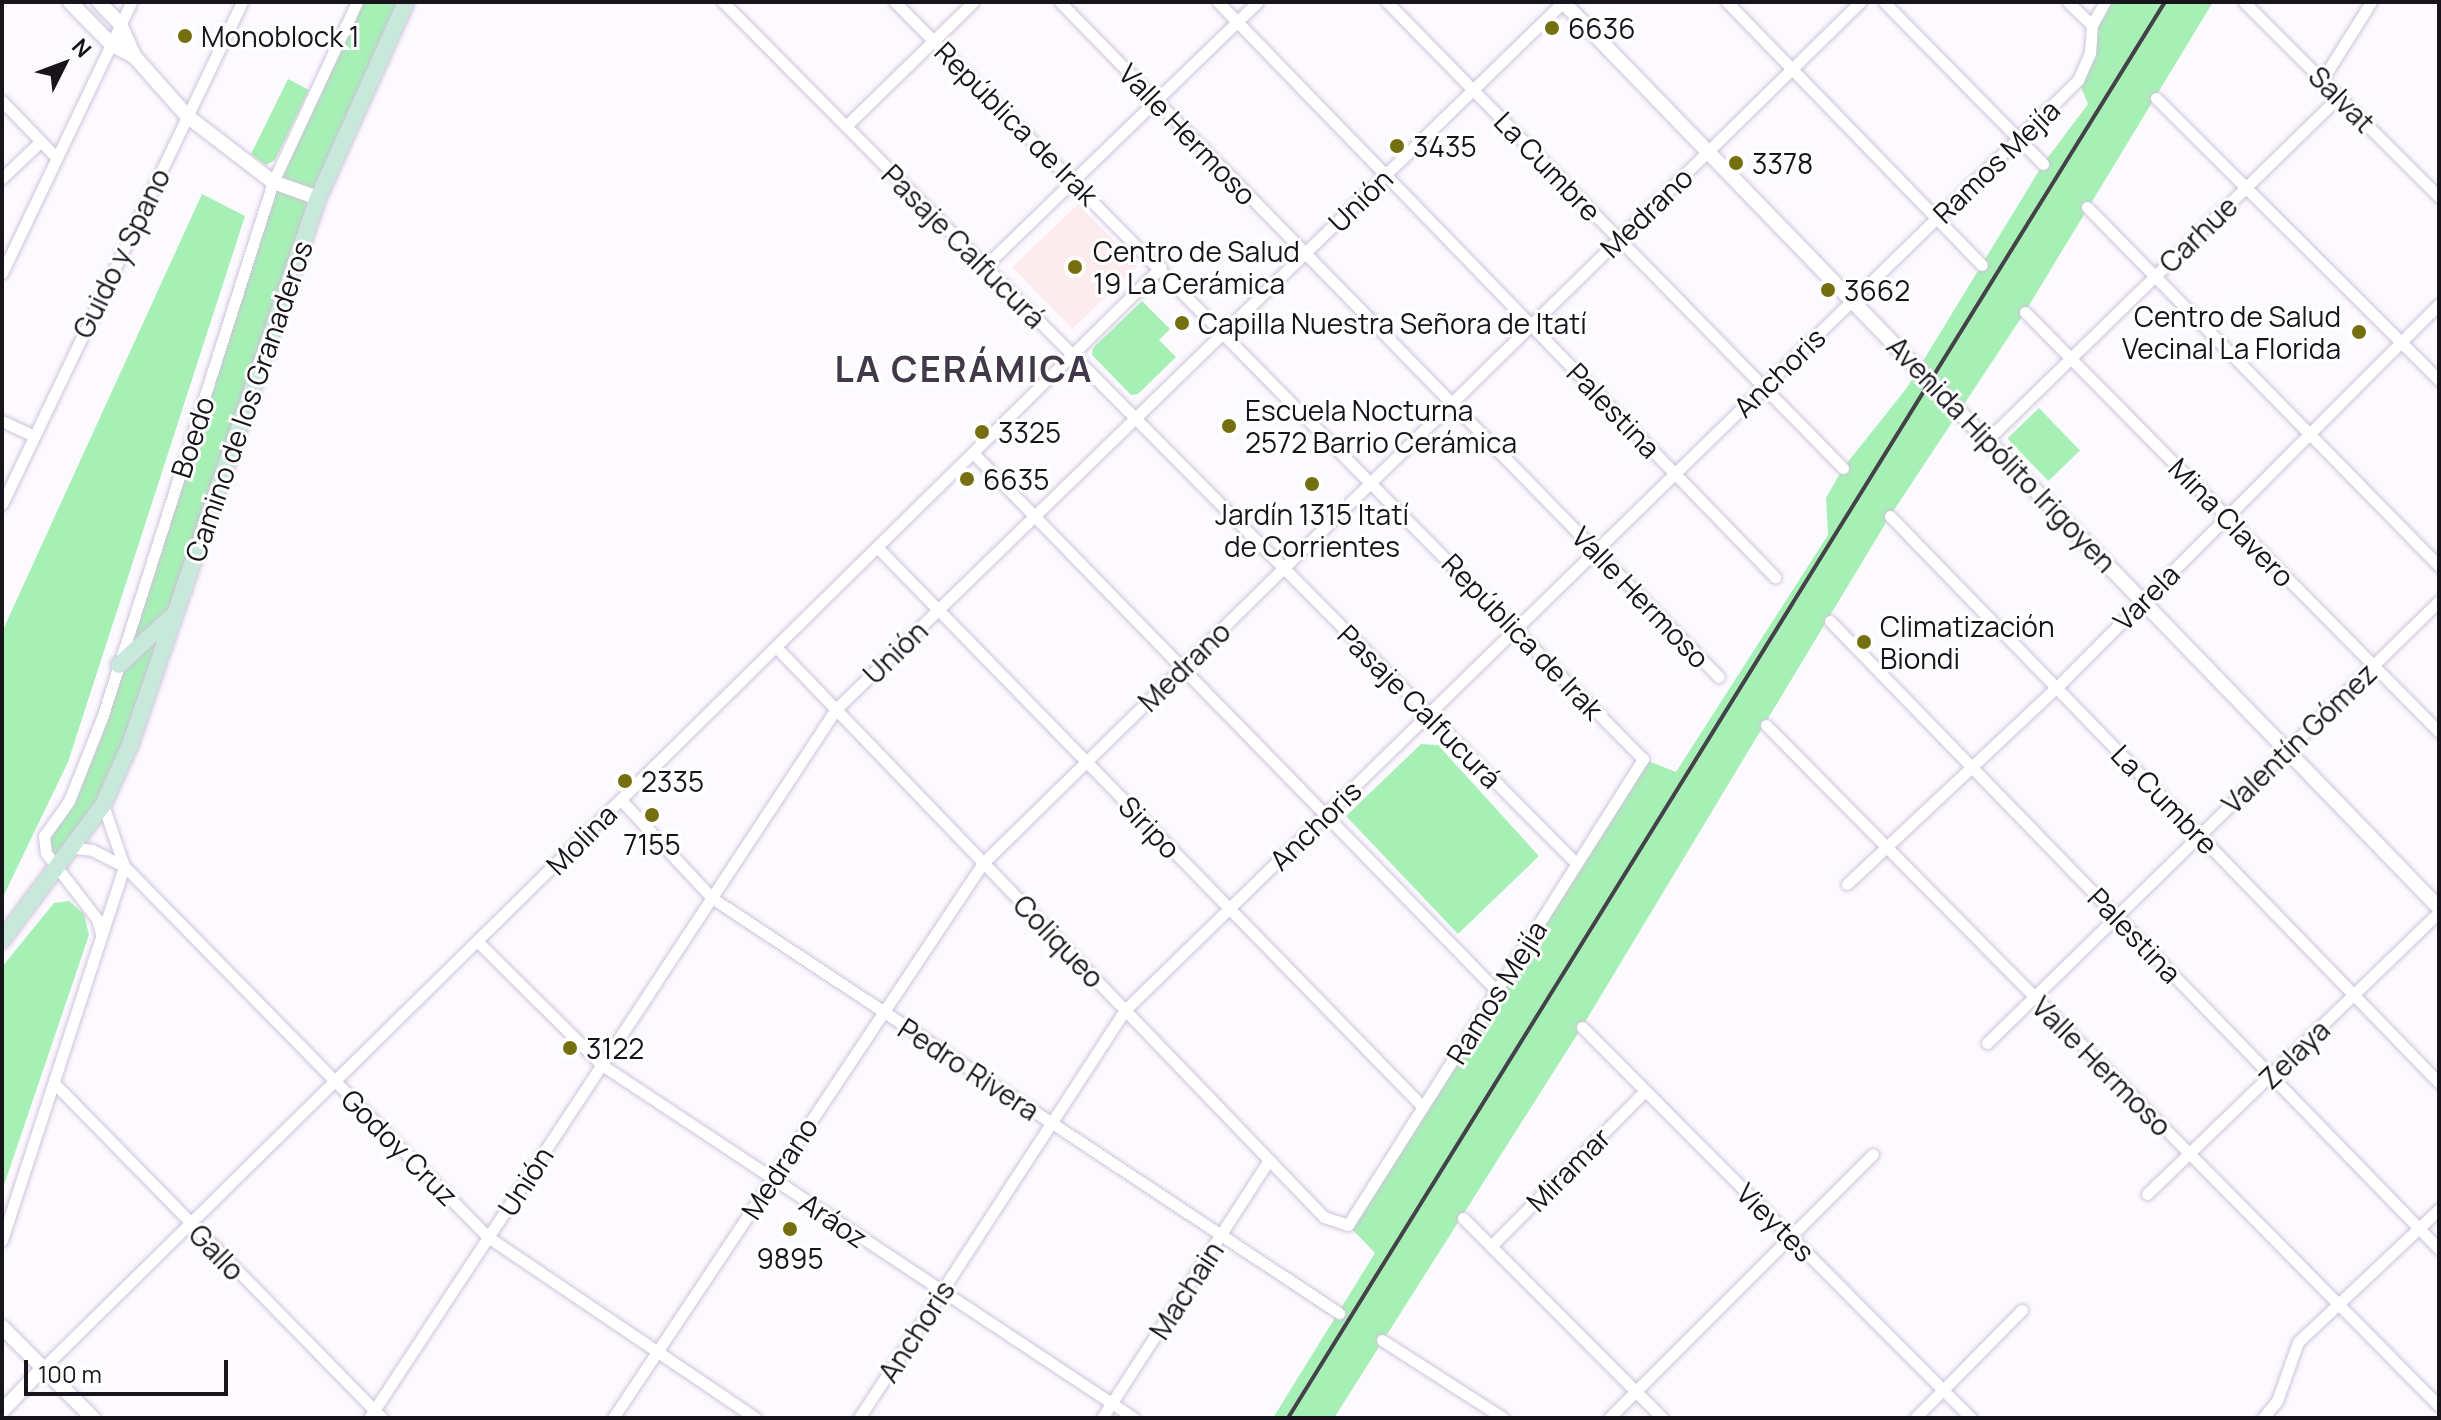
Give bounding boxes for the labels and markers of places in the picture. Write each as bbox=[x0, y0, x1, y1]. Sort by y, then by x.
place label: 6636 bbox=[1568, 11, 1636, 45]
place label: Monoblock 1 bbox=[201, 19, 360, 53]
marker: 6636 bbox=[1543, 19, 1561, 37]
marker: Monoblock 1 bbox=[176, 27, 194, 45]
place label: 3435 bbox=[1413, 129, 1477, 163]
marker: 3435 bbox=[1388, 137, 1406, 155]
place label: 3378 bbox=[1752, 146, 1813, 180]
marker: 3378 bbox=[1727, 154, 1745, 172]
place label: Centro de Salud 19 La Cerámica bbox=[1093, 234, 1300, 300]
marker: Centro de Salud 19 La Cerámica bbox=[1064, 256, 1086, 278]
place label: 3662 bbox=[1844, 273, 1910, 307]
marker: 3662 bbox=[1819, 281, 1837, 299]
place label: Centro de Salud Vecinal La Florida bbox=[2122, 299, 2341, 365]
place label: Capilla Nuestra Señora de Itatí bbox=[1198, 306, 1587, 340]
marker: Capilla Nuestra Señora de Itatí bbox=[1173, 314, 1191, 332]
marker: Centro de Salud Vecinal La Florida bbox=[2348, 321, 2370, 343]
place label: Escuela Nocturna 2572 Barrio Cerámica bbox=[1245, 393, 1517, 459]
place label: 3325 bbox=[998, 415, 1061, 449]
marker: Escuela Nocturna 2572 Barrio Cerámica bbox=[1220, 417, 1238, 435]
marker: 3325 bbox=[973, 423, 991, 441]
place label: 6635 bbox=[983, 462, 1049, 496]
marker: 6635 bbox=[958, 470, 976, 488]
marker: Jardín 1315 Itatí de Corrientes bbox=[1303, 475, 1321, 493]
place label: Jardín 1315 Itatí de Corrientes bbox=[1215, 497, 1409, 563]
place label: Climatización Biondi bbox=[1880, 609, 2055, 675]
marker: Climatización Biondi bbox=[1855, 633, 1873, 651]
place label: 2335 bbox=[641, 764, 704, 798]
marker: 2335 bbox=[616, 772, 634, 790]
marker: 7155 bbox=[643, 806, 661, 824]
place label: 7155 bbox=[623, 827, 681, 861]
place label: 3122 bbox=[586, 1031, 644, 1065]
marker: 3122 bbox=[561, 1039, 579, 1057]
marker: 9895 bbox=[781, 1220, 799, 1238]
place label: 9895 bbox=[756, 1241, 824, 1275]

